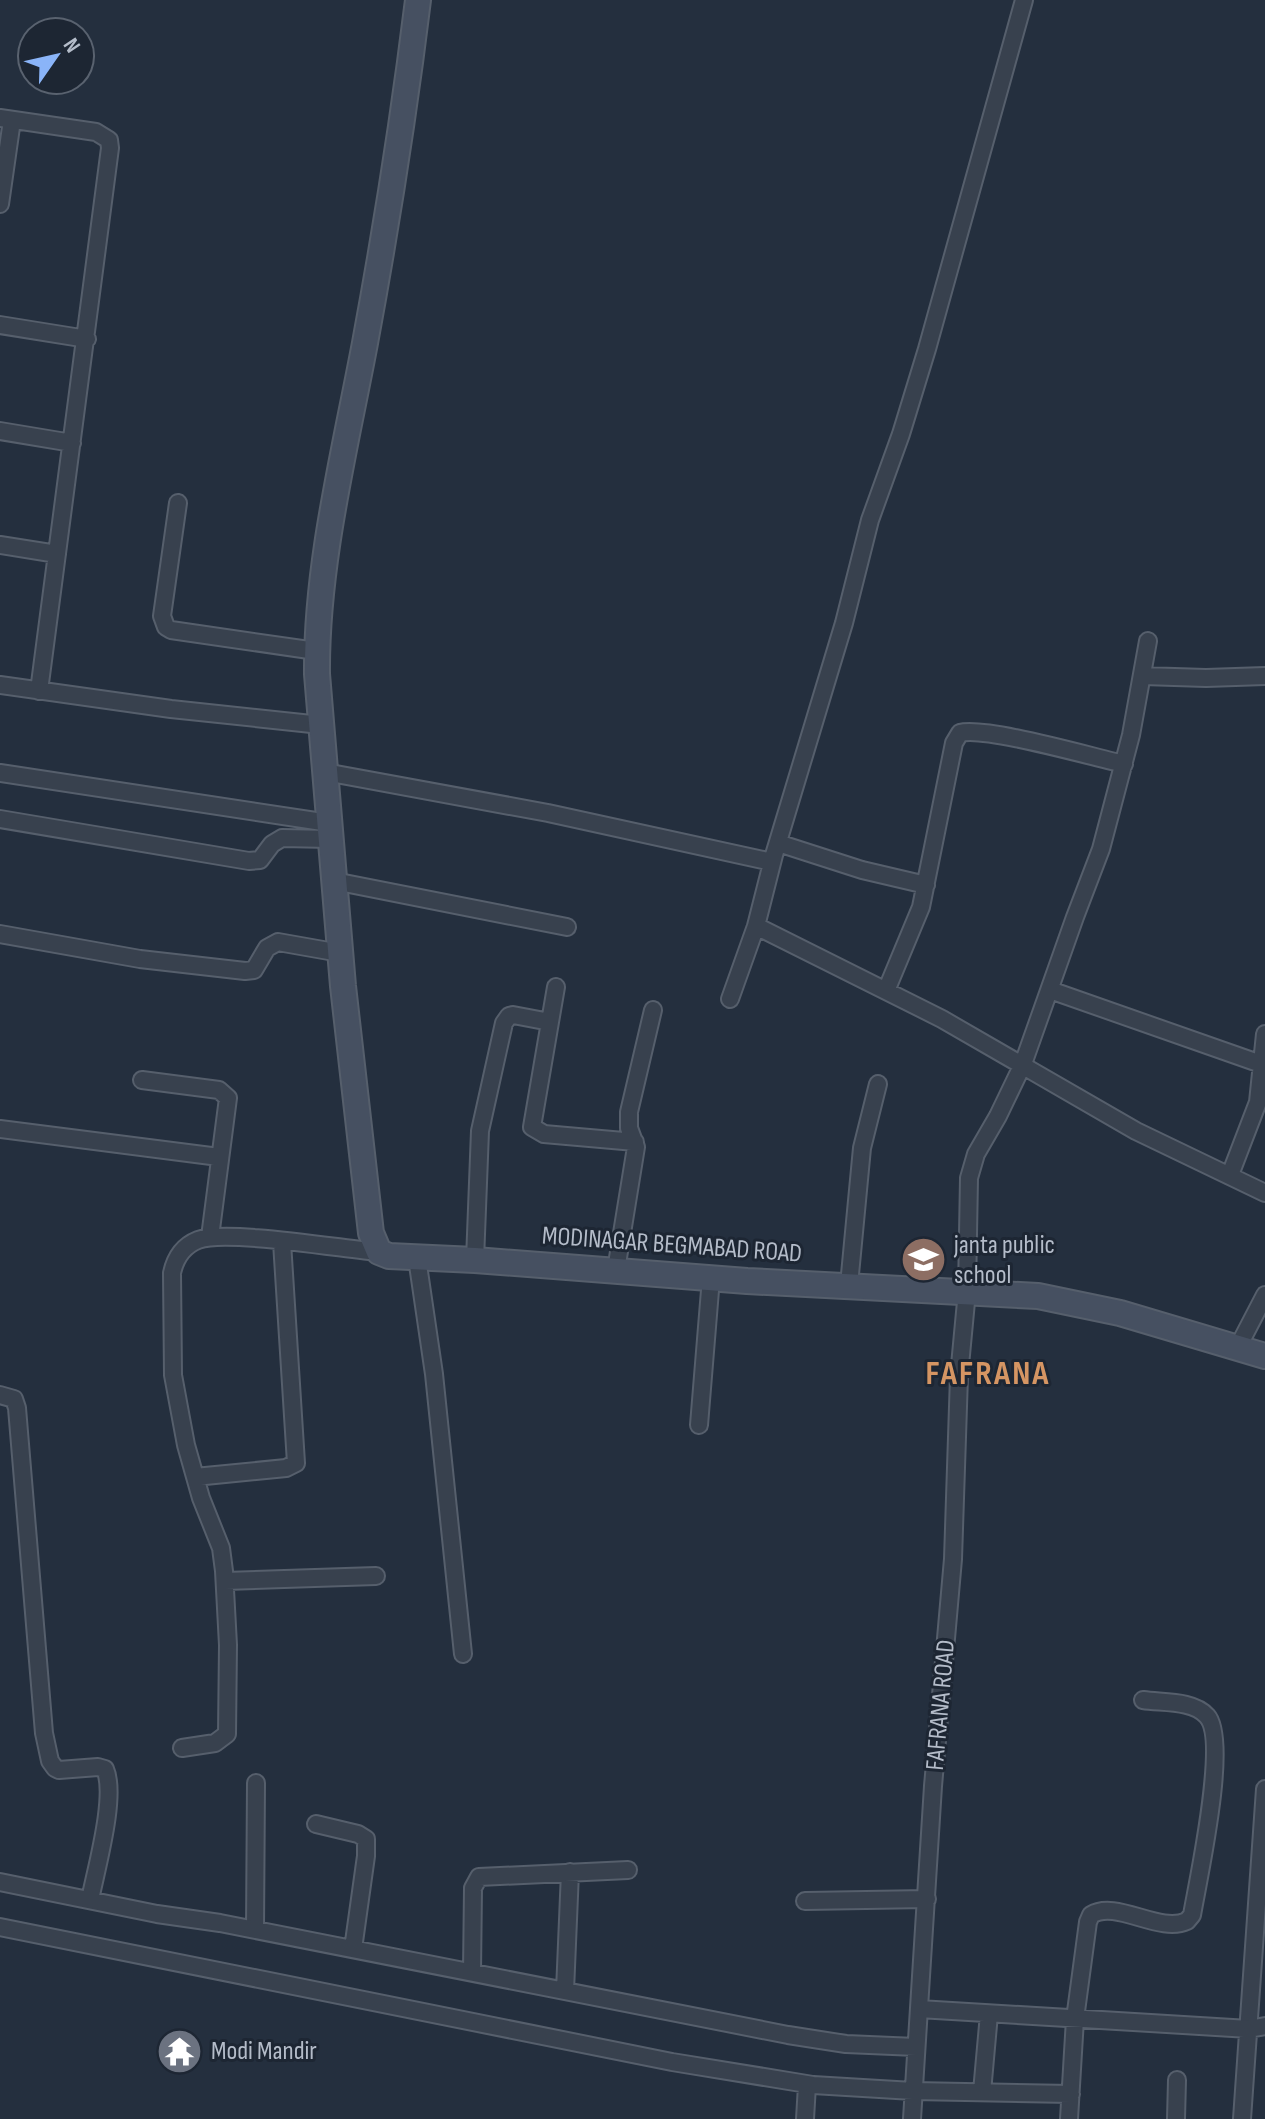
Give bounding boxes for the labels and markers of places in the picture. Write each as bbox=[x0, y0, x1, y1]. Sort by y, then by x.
place label: janta public school bbox=[953, 1230, 1055, 1291]
school or university icon: janta public school bbox=[899, 1236, 947, 1284]
temple icon: Modi Mandir bbox=[156, 2027, 204, 2075]
place label: Modi Mandir bbox=[211, 2036, 317, 2067]

